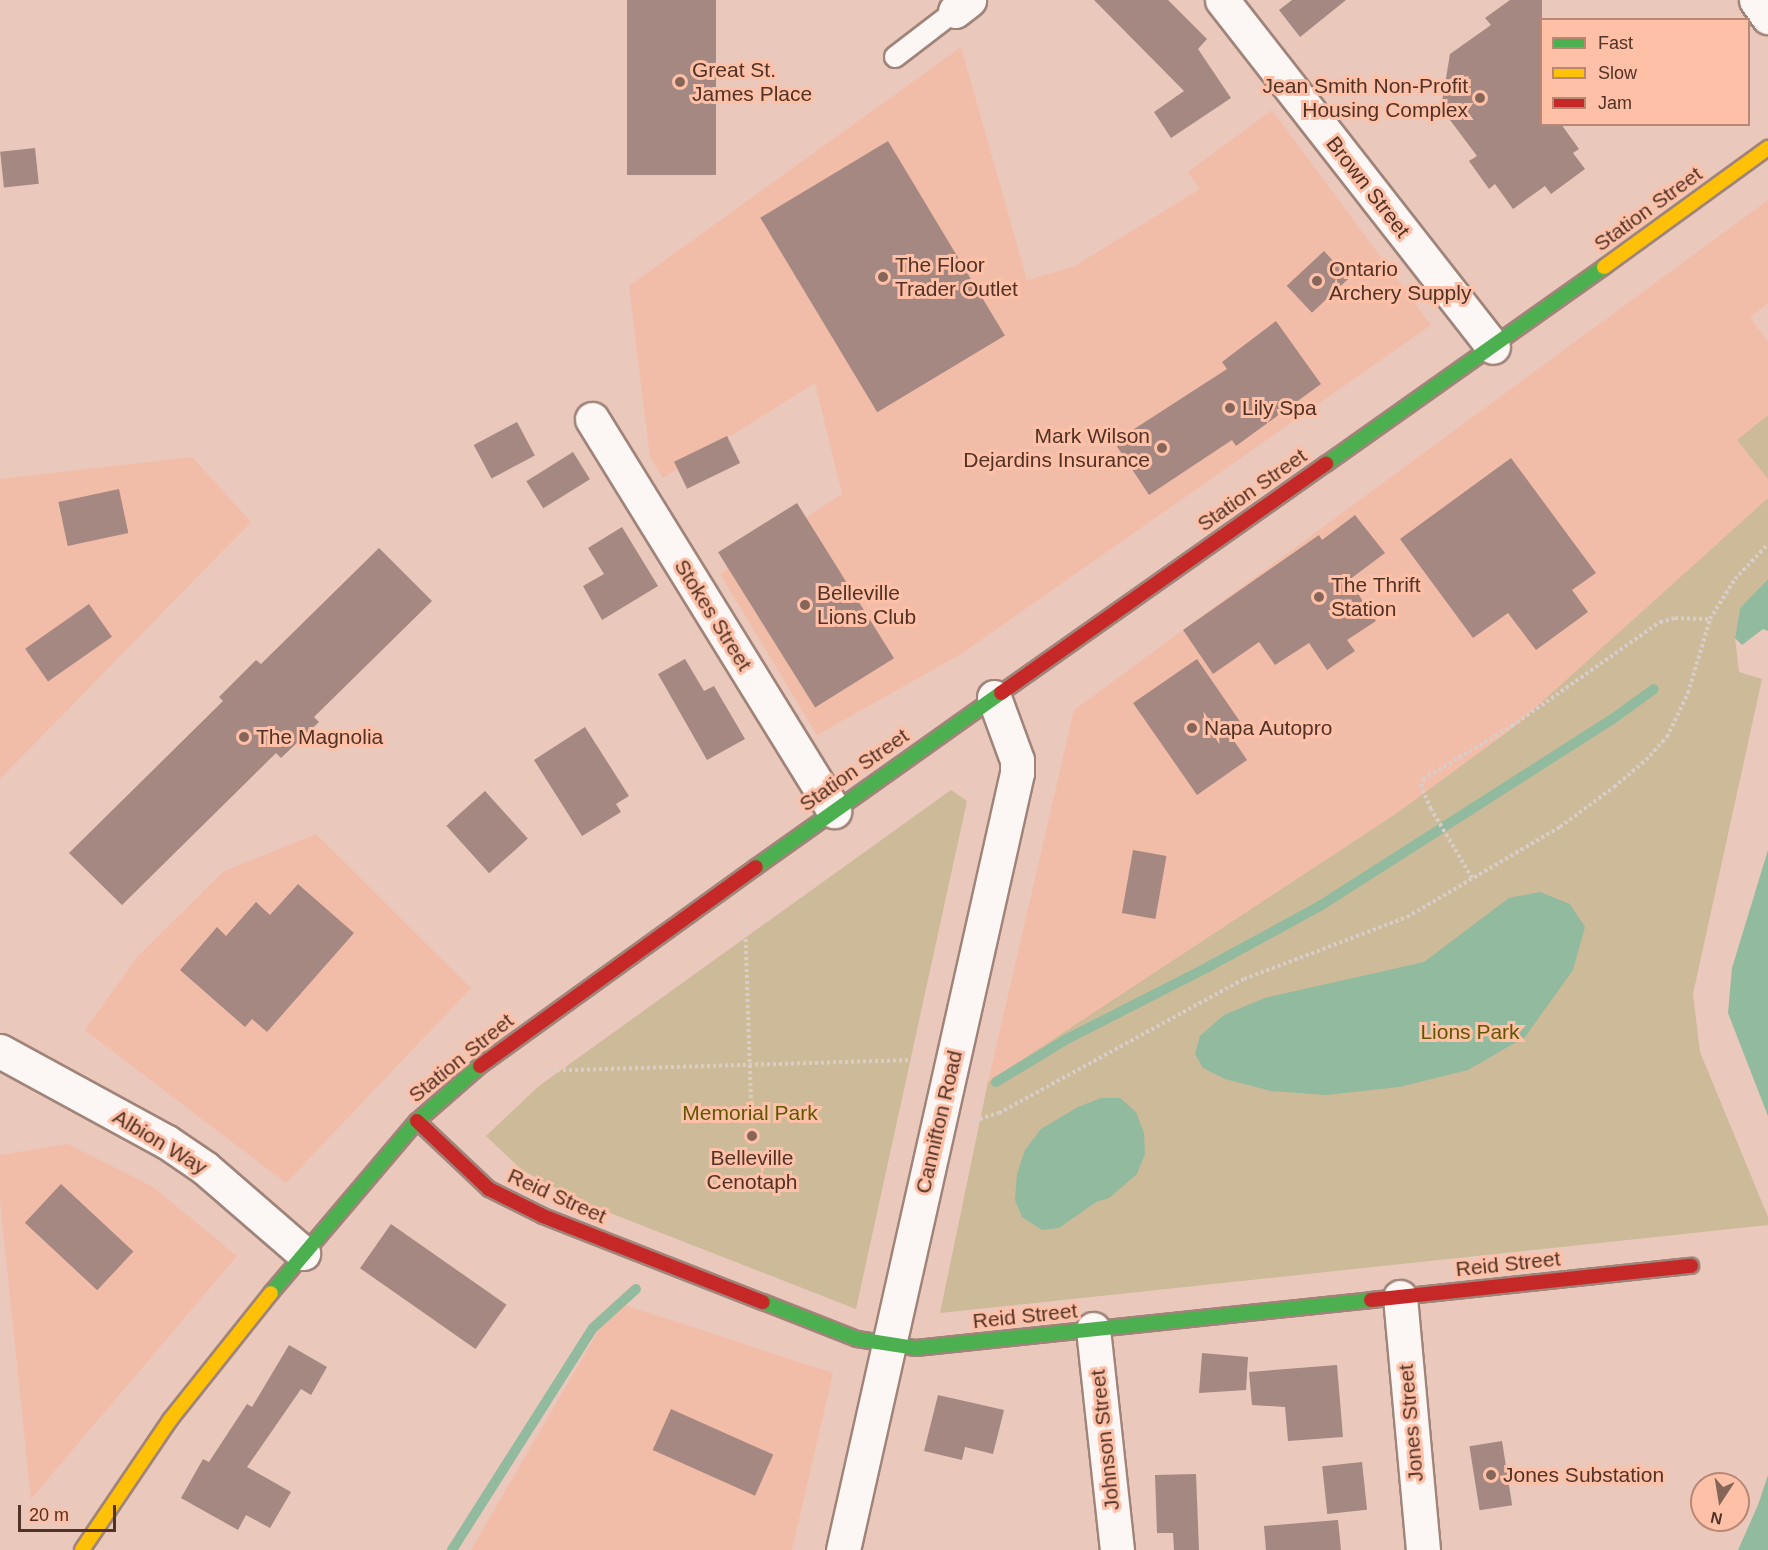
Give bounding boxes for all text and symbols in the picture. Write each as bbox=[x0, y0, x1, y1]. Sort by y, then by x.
legend bbox=[1540, 18, 1750, 126]
text: Fast bbox=[1598, 33, 1633, 53]
place label: Great St. James Place bbox=[692, 57, 812, 107]
text: Slow bbox=[1598, 63, 1637, 83]
place label: Jean Smith Non-Profit Housing Complex bbox=[1263, 73, 1468, 123]
marker: Great St. James Place bbox=[673, 75, 687, 89]
marker: Jean Smith Non-Profit Housing Complex bbox=[1473, 91, 1487, 105]
text: Jam bbox=[1598, 93, 1632, 113]
street label: Brown Street bbox=[1321, 131, 1415, 243]
street label: Station Street bbox=[1589, 161, 1707, 257]
place label: The Floor Trader Outlet bbox=[895, 252, 1018, 302]
place label: Ontario Archery Supply bbox=[1329, 256, 1471, 306]
marker: The Floor Trader Outlet bbox=[876, 270, 890, 284]
marker: Ontario Archery Supply bbox=[1310, 274, 1324, 288]
place label: Lily Spa bbox=[1242, 395, 1317, 421]
marker: Lily Spa bbox=[1223, 401, 1237, 415]
place label: Mark Wilson Dejardins Insurance bbox=[963, 423, 1150, 473]
marker: Mark Wilson Dejardins Insurance bbox=[1155, 441, 1169, 455]
street label: Station Street bbox=[1193, 443, 1311, 537]
street label: Stokes Street bbox=[669, 555, 757, 675]
place label: The Thrift Station bbox=[1331, 572, 1421, 622]
place label: Belleville Lions Club bbox=[817, 580, 916, 630]
marker: The Thrift Station bbox=[1312, 590, 1326, 604]
marker: Belleville Lions Club bbox=[798, 598, 812, 612]
place label: Napa Autopro bbox=[1204, 715, 1334, 741]
marker: Napa Autopro bbox=[1185, 721, 1199, 735]
street label: Station Street bbox=[795, 723, 913, 817]
place label: The Magnolia bbox=[256, 724, 383, 750]
marker: The Magnolia bbox=[237, 730, 251, 744]
street label: Station Street bbox=[404, 1008, 518, 1108]
park label: Lions Park bbox=[1420, 1019, 1520, 1045]
street label: Cannifton Road bbox=[910, 1048, 968, 1196]
park label: Memorial Park bbox=[682, 1100, 818, 1126]
street label: Albion Way bbox=[108, 1104, 212, 1180]
marker: Belleville Cenotaph bbox=[745, 1129, 759, 1143]
place label: Belleville Cenotaph bbox=[706, 1145, 798, 1195]
street label: Reid Street bbox=[504, 1163, 610, 1229]
street label: Reid Street bbox=[1454, 1246, 1562, 1282]
street label: Reid Street bbox=[971, 1298, 1079, 1334]
street label: Jones Street bbox=[1393, 1363, 1429, 1483]
street label: Johnson Street bbox=[1085, 1368, 1125, 1512]
place label: Jones Substation bbox=[1503, 1462, 1664, 1488]
marker: Jones Substation bbox=[1484, 1468, 1498, 1482]
north arrow bbox=[1690, 1472, 1750, 1532]
scale bar bbox=[21, 1493, 118, 1531]
text: 20 m bbox=[29, 1505, 69, 1525]
text: N bbox=[1709, 1509, 1724, 1528]

